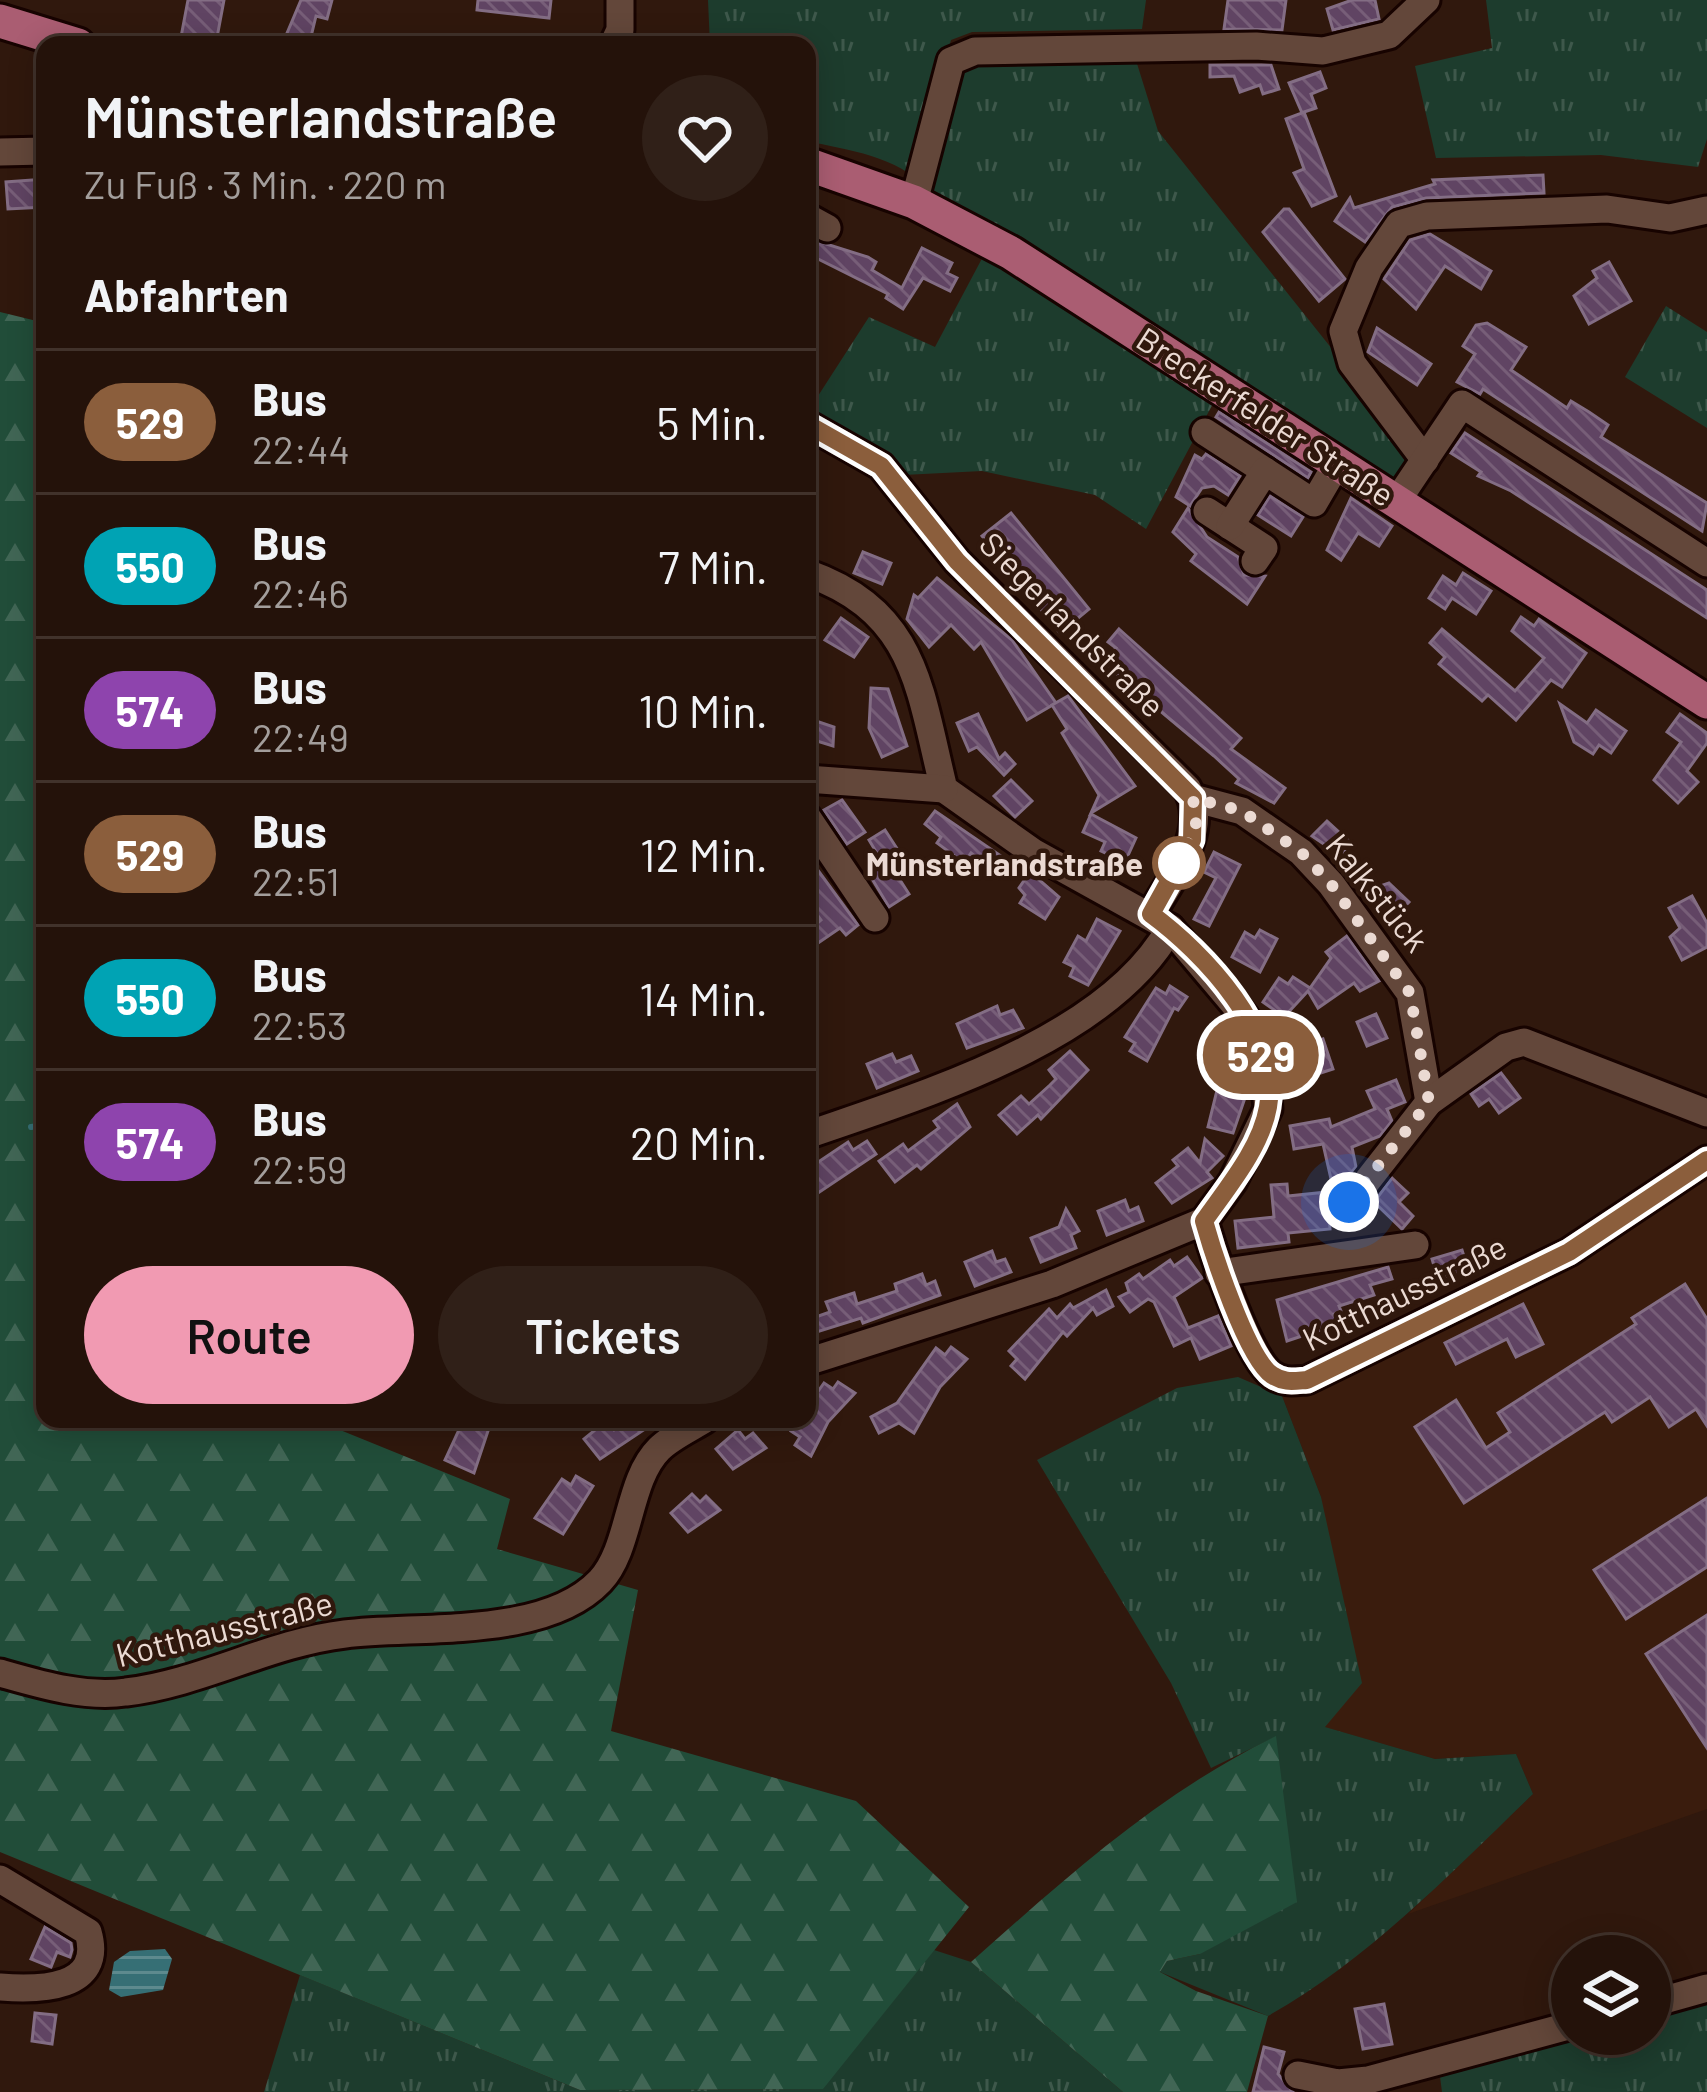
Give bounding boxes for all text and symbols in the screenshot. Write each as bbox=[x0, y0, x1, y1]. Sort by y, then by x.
button: heart bbox=[642, 75, 768, 201]
text: Münsterlandstraße bbox=[84, 81, 557, 149]
text: Zu Fuß · 3 Min. · 220 m bbox=[84, 160, 447, 207]
text: Abfahrten bbox=[84, 267, 289, 321]
street label: Breckerfelder Straße bbox=[1130, 318, 1402, 514]
text: Bus bbox=[252, 371, 327, 425]
text: 5 Min. bbox=[656, 395, 768, 449]
text: 529 bbox=[116, 397, 184, 447]
text: 22:44 bbox=[252, 425, 350, 472]
text: Bus bbox=[252, 515, 327, 569]
street label: Siegerlandstraße bbox=[972, 523, 1174, 725]
text: 7 Min. bbox=[658, 539, 768, 593]
text: 550 bbox=[115, 541, 185, 591]
text: 22:46 bbox=[252, 569, 349, 616]
text: Bus bbox=[252, 659, 327, 713]
text: 10 Min. bbox=[638, 683, 768, 737]
text: 574 bbox=[116, 685, 184, 735]
text: 22:49 bbox=[252, 713, 349, 760]
text: Bus bbox=[252, 803, 327, 857]
street label: Kalkstück bbox=[1318, 825, 1438, 959]
text: 12 Min. bbox=[640, 827, 768, 881]
text: 529 bbox=[116, 829, 184, 879]
marker: Münsterlandstraße bbox=[1154, 838, 1204, 888]
place label: Münsterlandstraße bbox=[866, 843, 1143, 883]
text: 22:51 bbox=[252, 857, 340, 904]
text: Bus bbox=[252, 947, 327, 1001]
text: 14 Min. bbox=[639, 971, 768, 1025]
text: 550 bbox=[115, 973, 185, 1023]
text: 22:53 bbox=[252, 1001, 347, 1048]
line badge: 529 bbox=[1192, 1016, 1330, 1094]
text: 529 bbox=[1227, 1030, 1295, 1080]
text: Bus bbox=[252, 1091, 327, 1145]
text: 20 Min. bbox=[630, 1115, 768, 1169]
text: 574 bbox=[116, 1117, 184, 1167]
text: 22:59 bbox=[252, 1145, 347, 1192]
your location bbox=[1319, 1172, 1379, 1232]
street label: Kotthausstraße bbox=[1296, 1225, 1512, 1359]
button: Route bbox=[84, 1266, 414, 1404]
button: Tickets bbox=[438, 1266, 768, 1404]
street label: Kotthausstraße bbox=[112, 1582, 336, 1674]
map controls bbox=[1551, 1935, 1671, 2055]
button: layers bbox=[1551, 1935, 1671, 2055]

